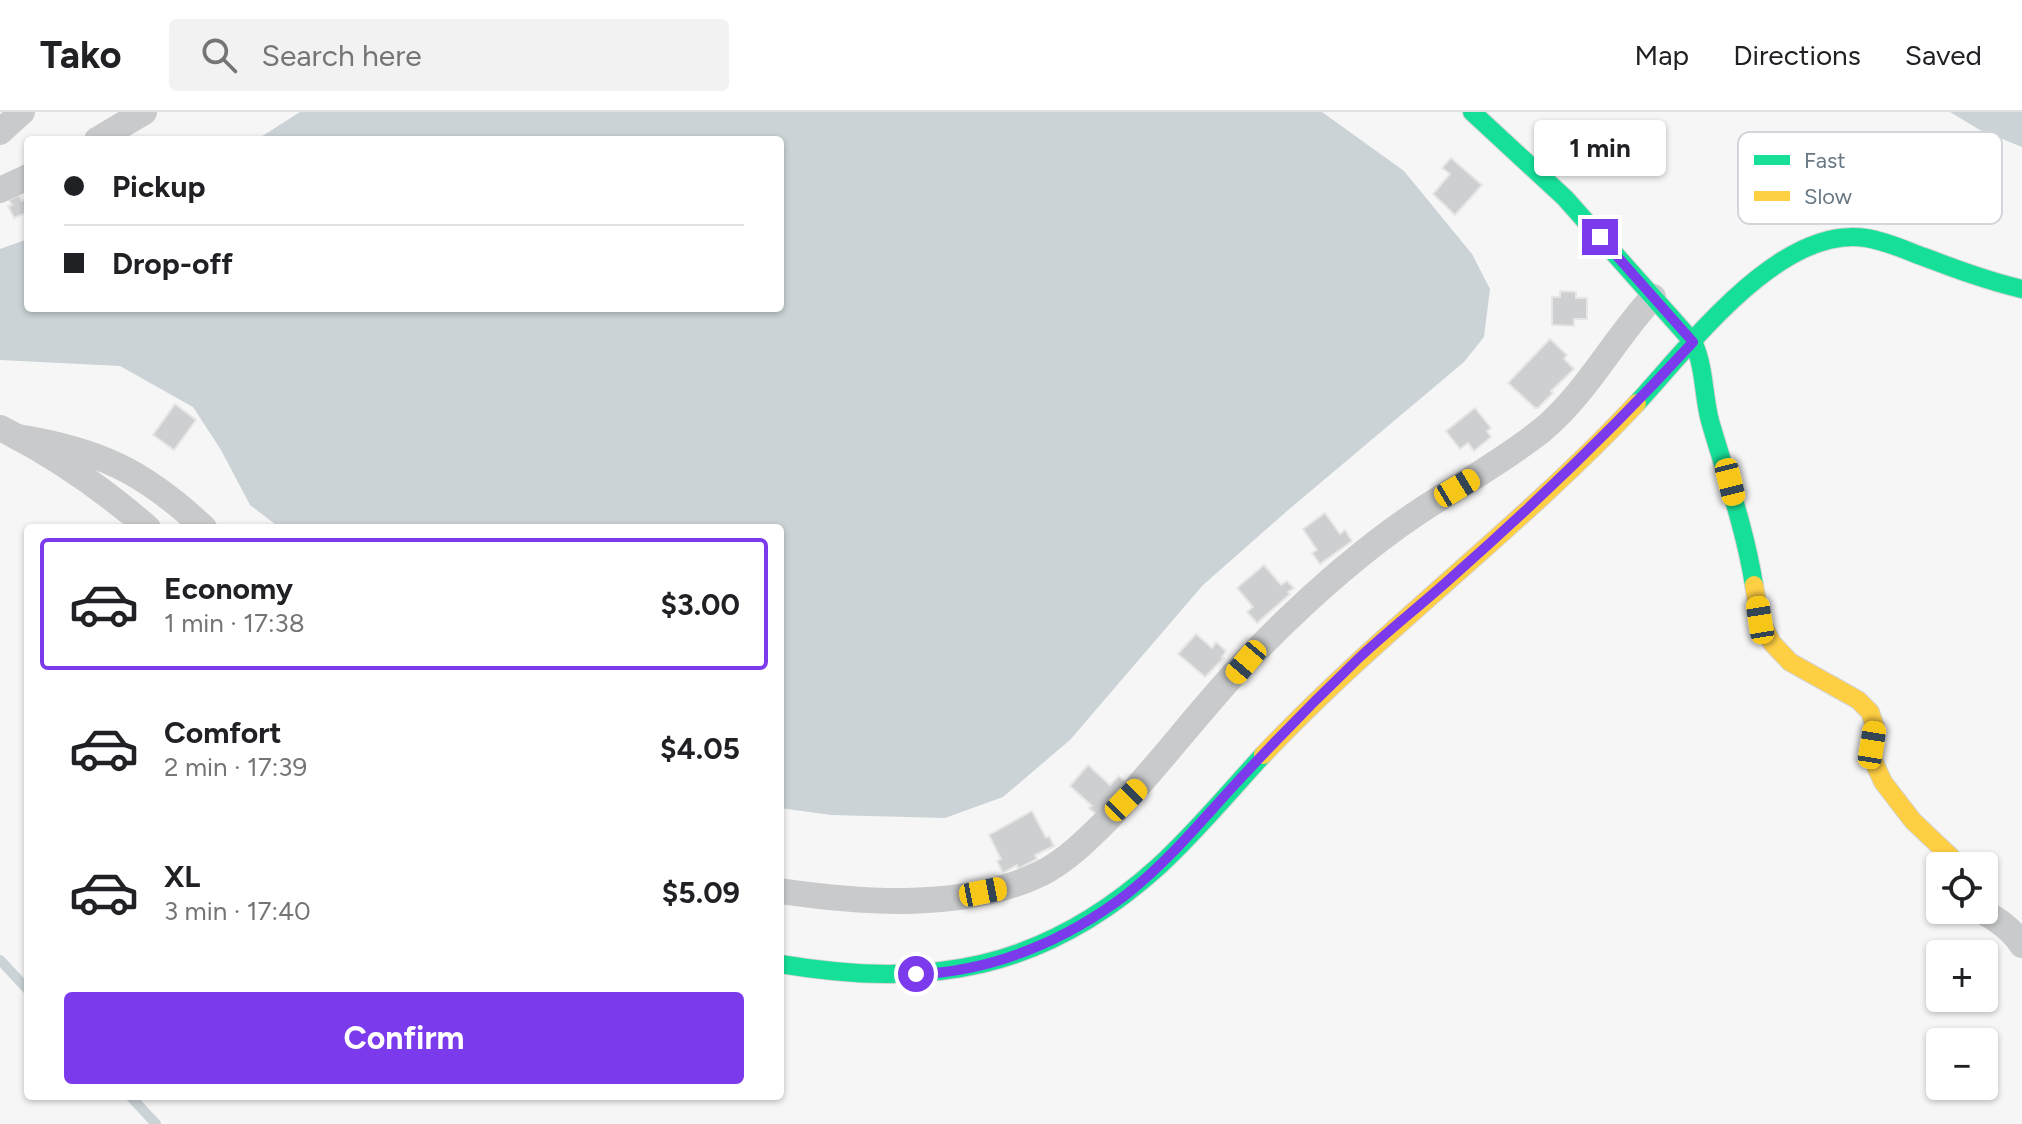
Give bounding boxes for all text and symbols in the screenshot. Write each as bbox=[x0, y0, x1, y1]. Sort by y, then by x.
search box bbox=[169, 19, 729, 91]
text: Tako bbox=[40, 32, 121, 78]
icon: search bbox=[197, 33, 241, 77]
text: Search here bbox=[261, 37, 422, 74]
text: Map bbox=[1635, 38, 1689, 72]
text: Directions bbox=[1733, 38, 1861, 72]
text: Saved bbox=[1905, 38, 1982, 72]
callout: 1 min bbox=[1534, 121, 1666, 177]
text: 1 min bbox=[1569, 132, 1631, 164]
legend bbox=[1738, 132, 2002, 224]
text: Fast bbox=[1804, 147, 1846, 174]
text: Pickup bbox=[112, 168, 206, 205]
text: Slow bbox=[1804, 183, 1853, 210]
route end bbox=[1582, 219, 1618, 255]
text: Drop-off bbox=[112, 245, 233, 282]
car bbox=[1713, 456, 1747, 508]
car bbox=[1430, 465, 1484, 511]
icon: car bbox=[68, 568, 140, 640]
text: Economy bbox=[164, 570, 293, 607]
text: $3.00 bbox=[660, 586, 740, 623]
car bbox=[1744, 594, 1776, 646]
text: 1 min · 17:38 bbox=[164, 607, 305, 639]
car bbox=[1221, 636, 1271, 688]
icon: car bbox=[68, 712, 140, 784]
text: Comfort bbox=[164, 714, 282, 751]
car bbox=[1856, 719, 1888, 771]
text: $4.05 bbox=[660, 730, 740, 767]
text: 2 min · 17:39 bbox=[164, 751, 307, 783]
car bbox=[1101, 775, 1151, 825]
map controls bbox=[1926, 852, 1998, 1100]
button: locate bbox=[1926, 852, 1998, 924]
icon: car bbox=[68, 856, 140, 928]
text: XL bbox=[164, 858, 200, 895]
text: $5.09 bbox=[662, 874, 740, 911]
car bbox=[957, 876, 1009, 908]
text: 3 min · 17:40 bbox=[164, 895, 311, 927]
button: + bbox=[1926, 940, 1998, 1012]
route start bbox=[898, 956, 934, 992]
button: Confirm bbox=[64, 992, 744, 1084]
button: − bbox=[1926, 1028, 1998, 1100]

